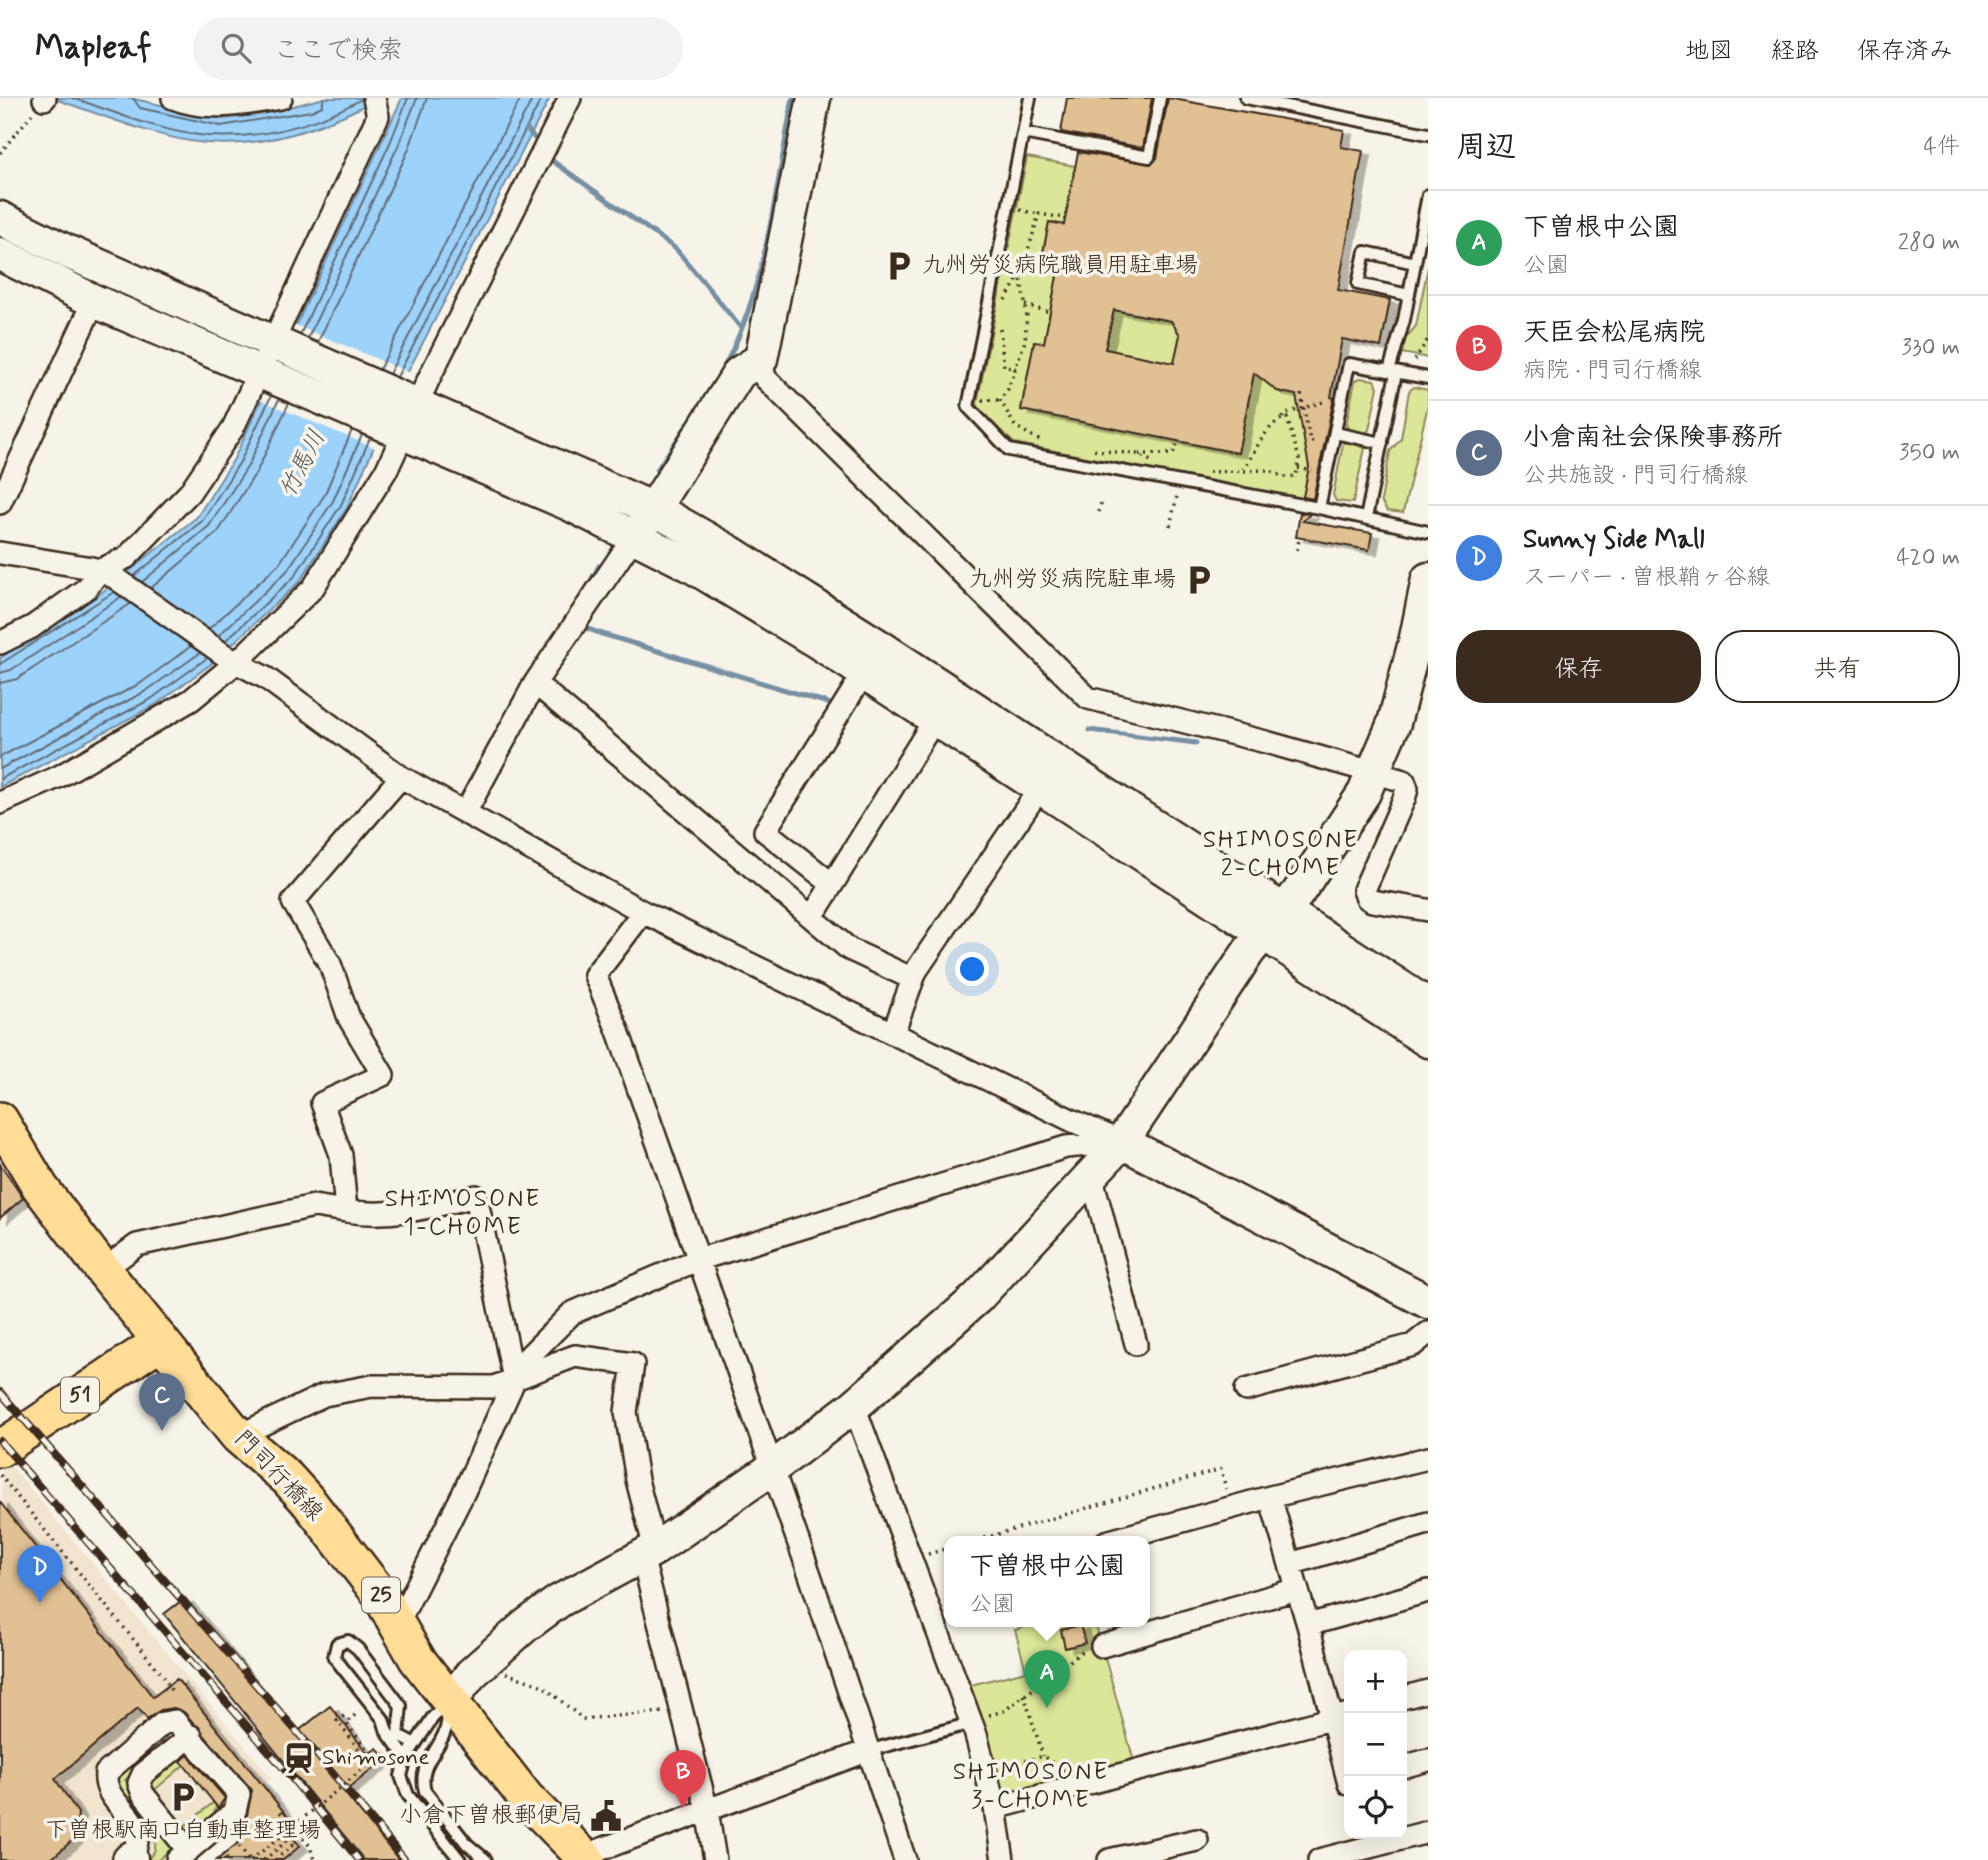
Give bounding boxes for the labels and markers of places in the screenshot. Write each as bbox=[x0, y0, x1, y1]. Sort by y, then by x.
parking icon: 九州労災病院職員用駐車場 bbox=[882, 249, 916, 283]
place label: 九州労災病院職員用駐車場 bbox=[922, 251, 1198, 281]
parking icon: 九州労災病院駐車場 bbox=[1182, 563, 1216, 597]
place label: 九州労災病院駐車場 bbox=[969, 565, 1176, 595]
pin: C bbox=[139, 1373, 185, 1431]
pin: D bbox=[17, 1545, 63, 1603]
pin: A bbox=[1024, 1650, 1070, 1708]
station icon: Shimosone bbox=[282, 1741, 316, 1775]
place label: Shimosone bbox=[322, 1743, 430, 1773]
pin: B bbox=[660, 1750, 706, 1808]
parking icon: 下曽根駅南口自動車整理場 bbox=[166, 1780, 200, 1814]
public building icon: 小倉下曽根郵便局 bbox=[589, 1799, 623, 1833]
place label: 小倉下曽根郵便局 bbox=[399, 1801, 583, 1831]
place label: 下曽根駅南口自動車整理場 bbox=[45, 1816, 321, 1846]

